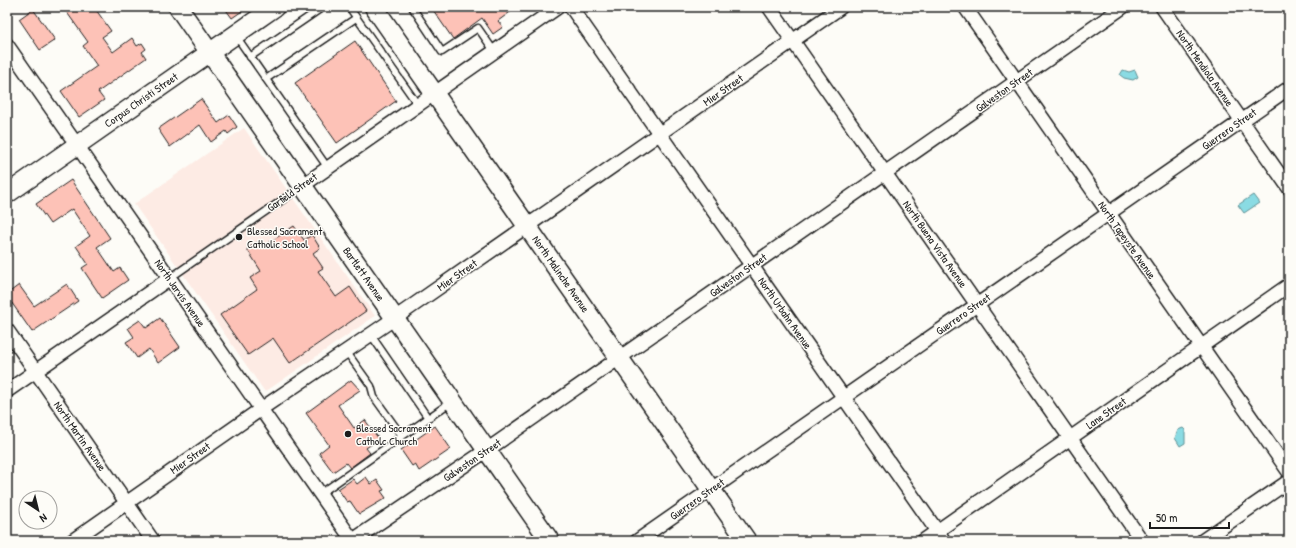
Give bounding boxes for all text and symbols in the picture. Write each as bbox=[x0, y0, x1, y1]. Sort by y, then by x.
street label: North Mendiola Avenue bbox=[1173, 27, 1237, 109]
street label: Galveston Street bbox=[973, 65, 1036, 115]
street label: Corpus Christi Street bbox=[102, 69, 181, 131]
street label: Mier Street bbox=[700, 71, 746, 109]
street label: Guerrero Street bbox=[1199, 105, 1259, 153]
street label: Garfield Street bbox=[264, 170, 320, 214]
street label: North Buena Vista Avenue bbox=[900, 198, 971, 291]
street label: North Tapeyste Avenue bbox=[1095, 199, 1159, 282]
place label: Blessed Sacrament Catholic School bbox=[247, 224, 323, 251]
marker: Blessed Sacrament Catholic School bbox=[234, 232, 244, 242]
street label: North Malinche Avenue bbox=[529, 233, 593, 316]
street label: Bartlett Avenue bbox=[340, 244, 388, 304]
street label: Galveston Street bbox=[707, 250, 770, 300]
street label: North Jarvis Avenue bbox=[151, 256, 209, 330]
street label: Mier Street bbox=[434, 256, 480, 294]
street label: North Urbahn Avenue bbox=[755, 274, 815, 352]
street label: Guerrero Street bbox=[933, 290, 993, 338]
street label: Lane Street bbox=[1083, 394, 1129, 432]
street label: North Martin Avenue bbox=[51, 398, 110, 474]
place label: Blessed Sacrament Catholc Church bbox=[356, 421, 432, 448]
marker: Blessed Sacrament Catholc Church bbox=[343, 429, 353, 439]
street label: Galveston Street bbox=[440, 435, 504, 484]
street label: Mier Street bbox=[167, 439, 213, 477]
street label: Guerrero Street bbox=[667, 475, 727, 523]
north arrow bbox=[18, 490, 58, 530]
scale bar bbox=[1150, 504, 1229, 530]
text: 50 m bbox=[1156, 509, 1177, 526]
text: N bbox=[37, 511, 50, 526]

